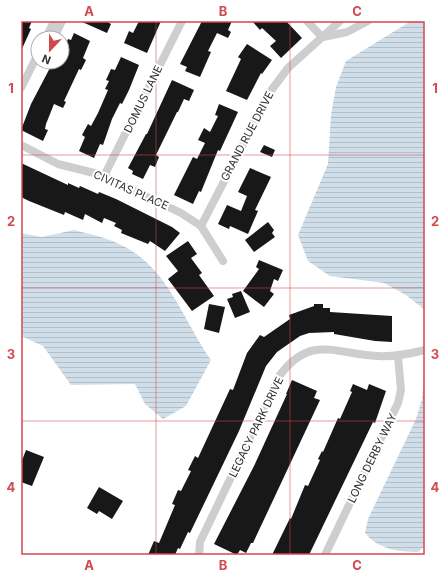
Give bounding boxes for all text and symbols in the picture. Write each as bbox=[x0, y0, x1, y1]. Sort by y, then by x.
text: A bbox=[84, 3, 94, 19]
text: B bbox=[219, 3, 228, 19]
text: C bbox=[352, 3, 362, 19]
north arrow bbox=[30, 30, 70, 70]
text: N bbox=[40, 51, 53, 67]
street label: DOMUS LANE bbox=[121, 63, 165, 135]
text: 1 bbox=[8, 80, 14, 96]
text: 1 bbox=[432, 80, 438, 96]
street label: GRAND RUE DRIVE bbox=[217, 89, 277, 183]
street label: CIVITAS PLACE bbox=[91, 167, 171, 213]
text: 2 bbox=[7, 213, 15, 229]
text: 2 bbox=[431, 213, 439, 229]
text: 3 bbox=[7, 346, 15, 362]
text: 3 bbox=[431, 346, 439, 362]
street label: LEGACY PARK DRIVE bbox=[226, 374, 286, 480]
street label: LONG DERBY WAY bbox=[344, 411, 400, 505]
text: 4 bbox=[7, 479, 16, 495]
text: 4 bbox=[431, 479, 440, 495]
text: A bbox=[84, 557, 94, 573]
text: B bbox=[219, 557, 228, 573]
text: C bbox=[352, 557, 362, 573]

